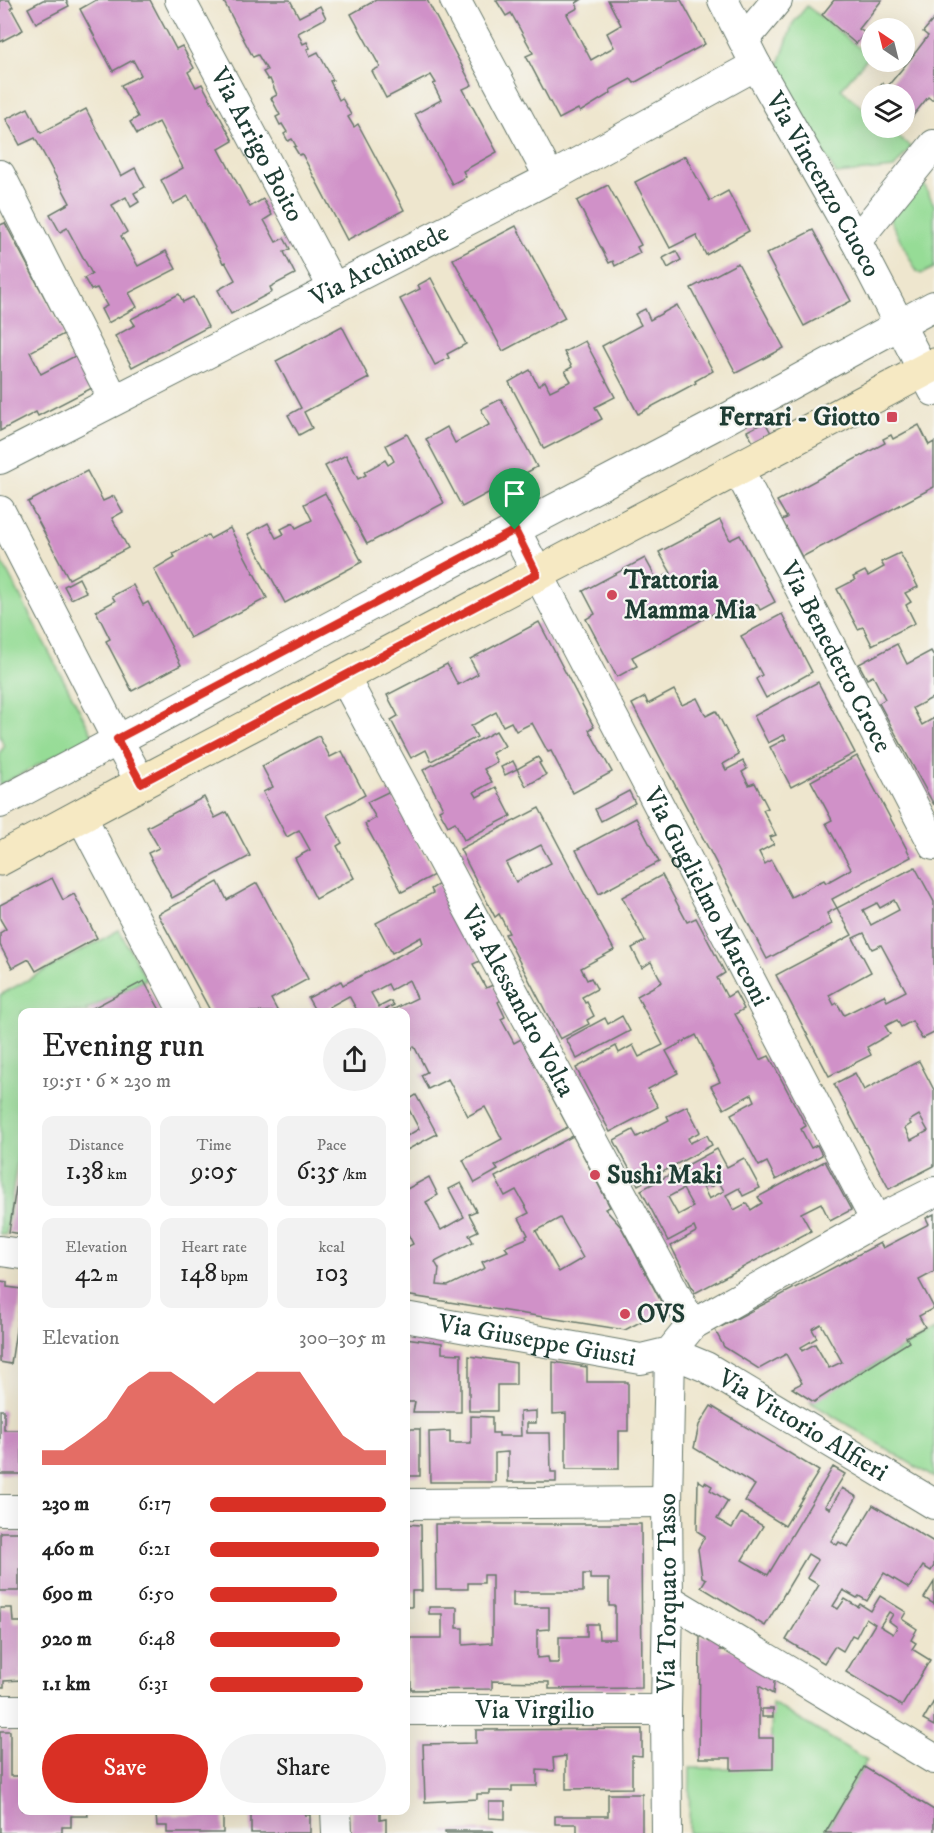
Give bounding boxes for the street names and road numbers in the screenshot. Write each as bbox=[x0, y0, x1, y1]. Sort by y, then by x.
street label: Via Arrigo Boito bbox=[202, 61, 312, 227]
street label: Via Vincenzo Cuoco bbox=[758, 85, 888, 283]
street label: Via Archimede bbox=[304, 216, 454, 315]
street label: Via Benedetto Croce bbox=[772, 555, 899, 758]
street label: Via Guglielmo Marconi bbox=[635, 781, 777, 1012]
street label: Via Alessandro Volta bbox=[453, 899, 583, 1102]
street label: Via Giuseppe Giusti bbox=[435, 1307, 638, 1374]
street label: Via Vittorio Alfieri bbox=[711, 1361, 894, 1489]
street label: Via Torquato Tasso bbox=[650, 1493, 685, 1694]
street label: Via Virgilio bbox=[475, 1694, 594, 1727]

